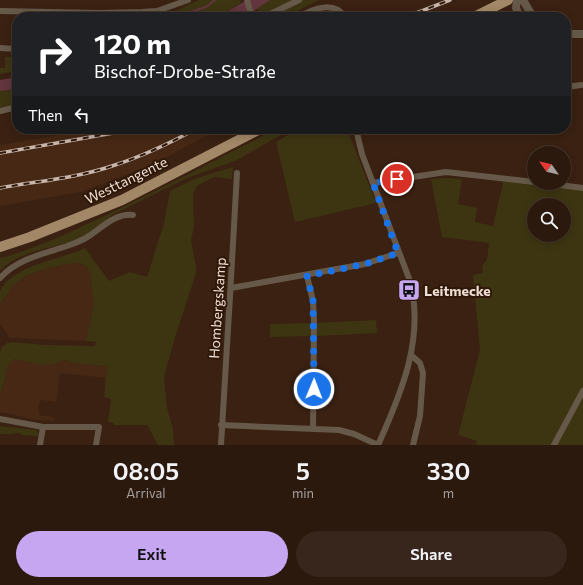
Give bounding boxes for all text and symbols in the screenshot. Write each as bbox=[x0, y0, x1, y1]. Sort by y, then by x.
text: 120 m bbox=[94, 26, 171, 60]
icon: right bbox=[28, 28, 80, 80]
text: Bischof-Drobe-Straße bbox=[94, 60, 276, 82]
icon: left bbox=[71, 104, 93, 126]
text: Then bbox=[28, 106, 63, 124]
north arrow bbox=[527, 146, 571, 190]
map controls bbox=[527, 146, 571, 242]
street label: Westtangente bbox=[82, 153, 170, 207]
pin bbox=[380, 162, 414, 196]
icon: arrive bbox=[386, 168, 408, 190]
button: search bbox=[527, 198, 571, 242]
street label: Hombergskamp bbox=[205, 257, 229, 359]
bus stop icon: Leitmecke bbox=[396, 277, 422, 303]
place label: Leitmecke bbox=[424, 282, 491, 299]
position arrow bbox=[293, 368, 335, 410]
text: 08:05 bbox=[113, 456, 179, 485]
text: 5 bbox=[296, 456, 310, 485]
text: 330 bbox=[427, 456, 470, 485]
text: Arrival bbox=[126, 485, 166, 501]
text: min bbox=[292, 485, 314, 501]
text: m bbox=[443, 485, 454, 501]
button: Exit bbox=[16, 531, 288, 577]
button: Share bbox=[296, 531, 567, 577]

